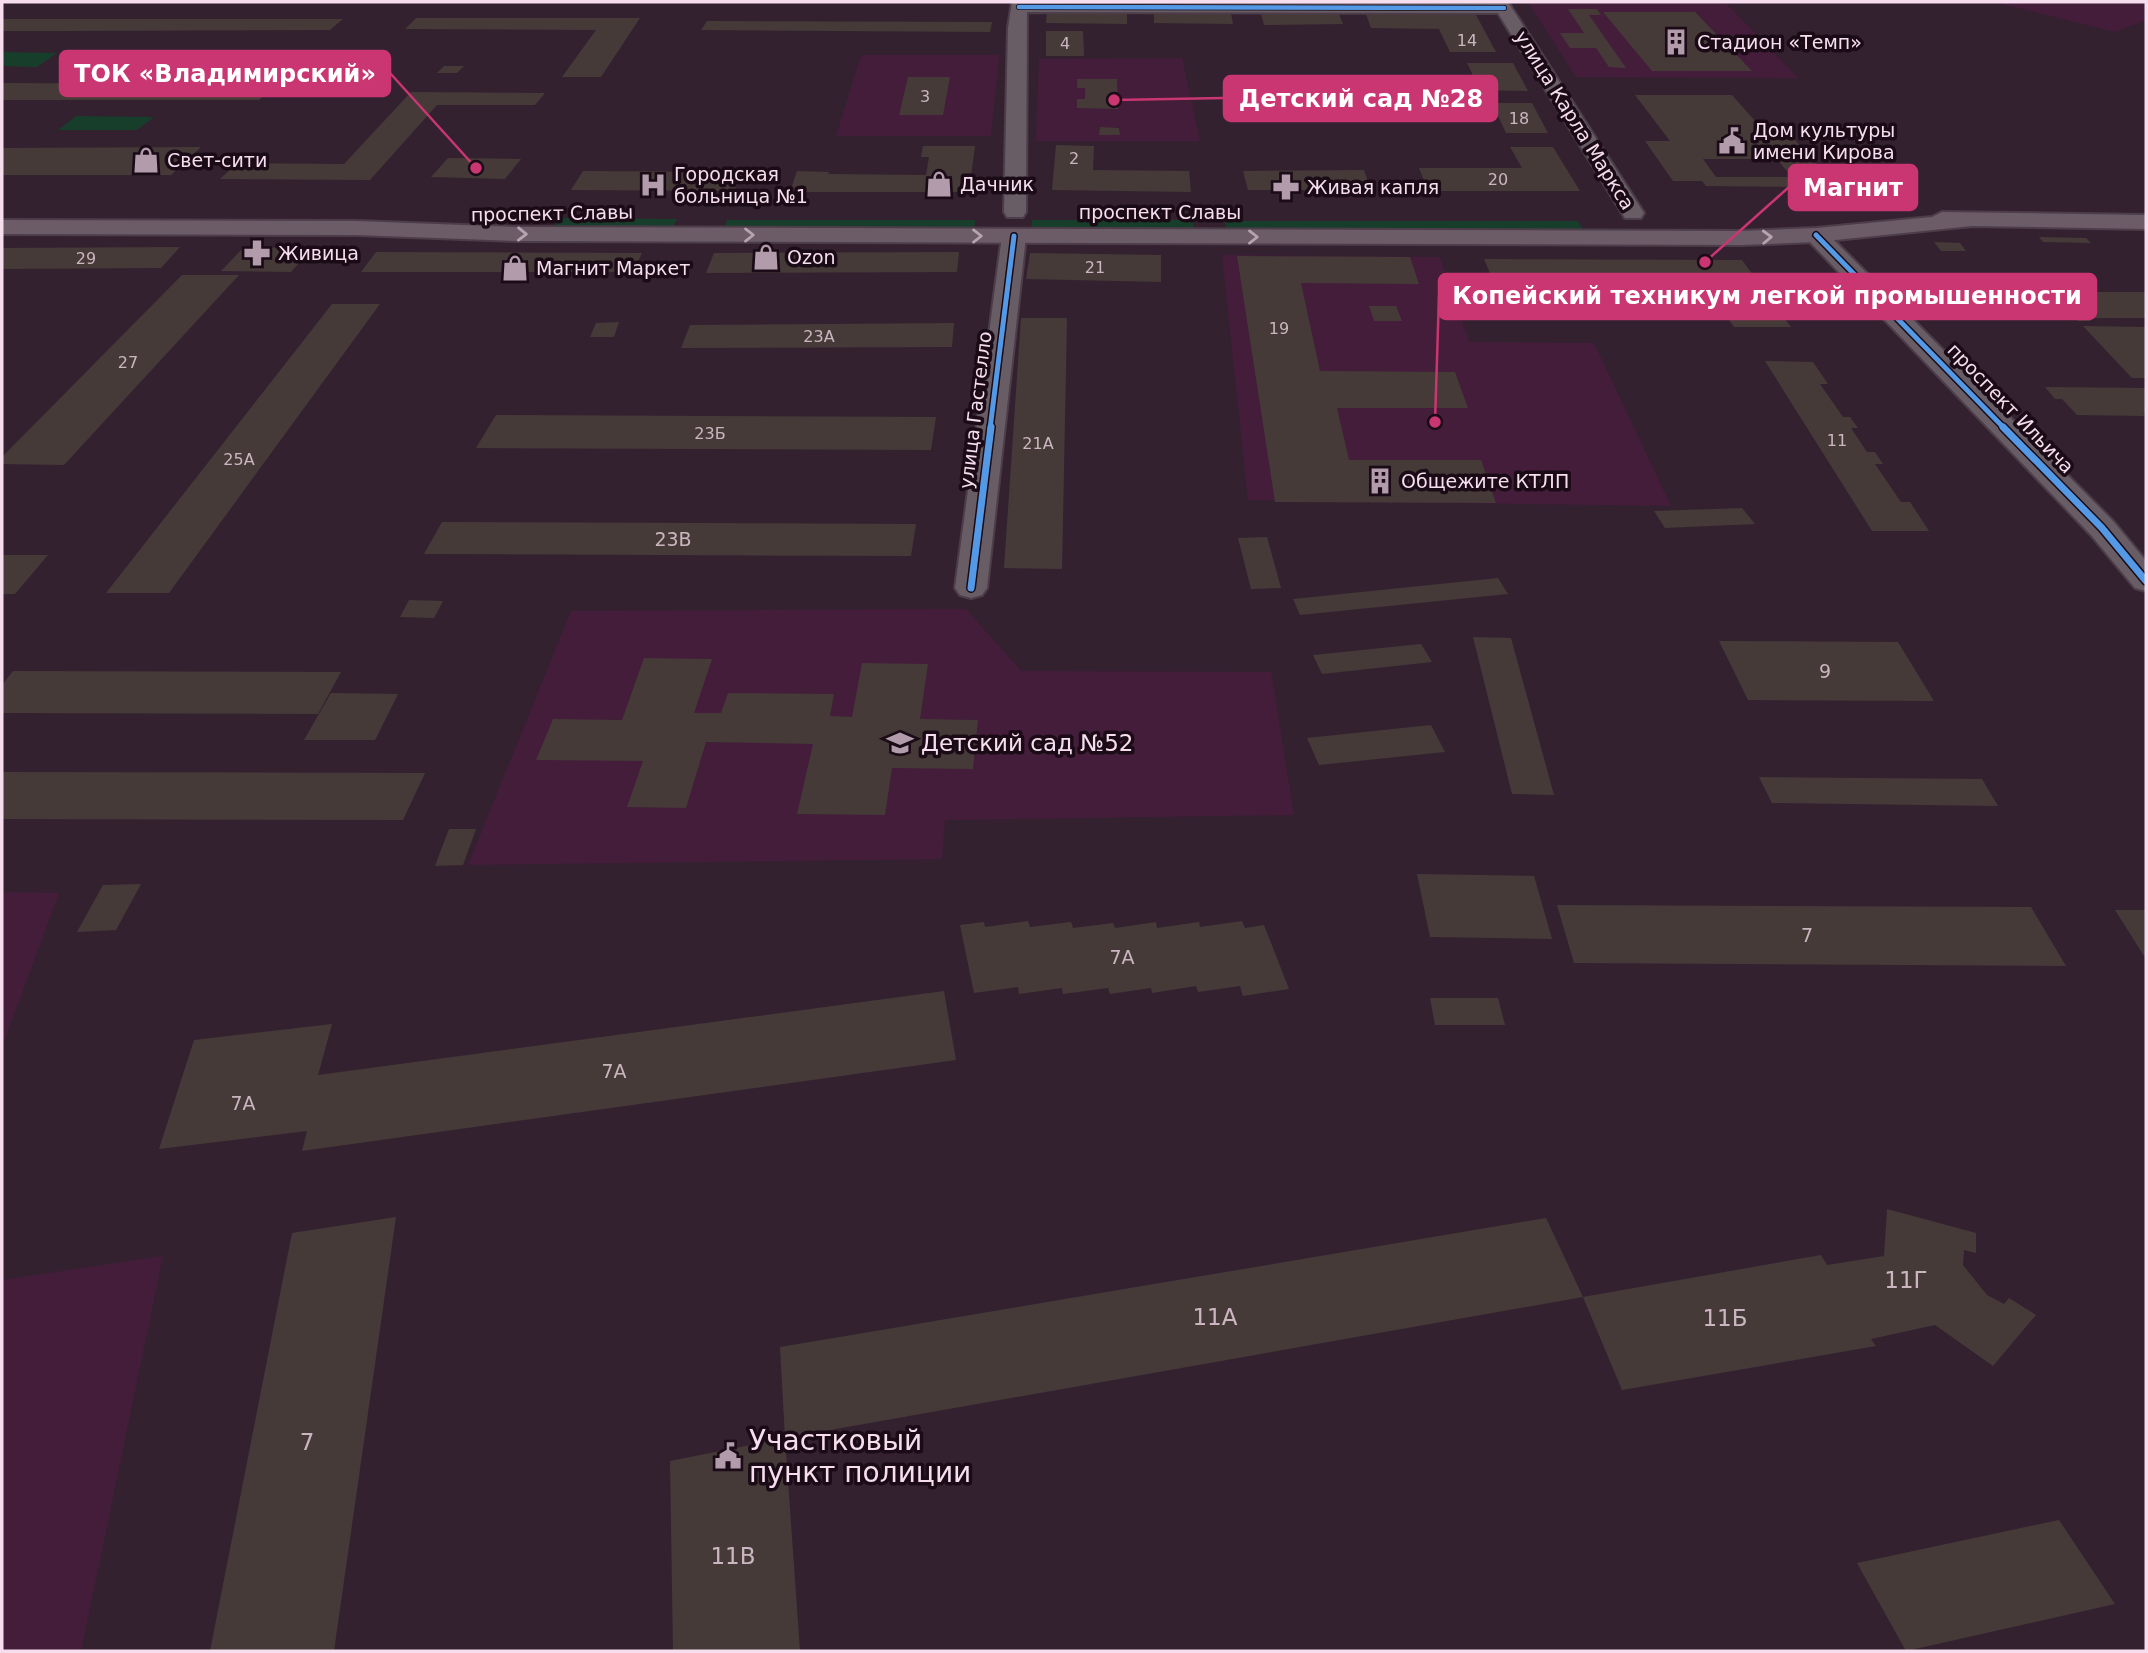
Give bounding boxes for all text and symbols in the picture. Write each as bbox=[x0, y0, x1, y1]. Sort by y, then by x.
street label: улица Карла Маркса bbox=[1511, 26, 1639, 214]
building icon: Стадион «Темп» bbox=[1661, 27, 1691, 57]
house number: 14 bbox=[1457, 31, 1477, 50]
place label: Стадион «Темп» bbox=[1697, 31, 1862, 53]
house number: 4 bbox=[1060, 34, 1070, 53]
callout: ТОК «Владимирский» bbox=[60, 51, 390, 96]
text: ТОК «Владимирский» bbox=[74, 60, 376, 88]
callout: Детский сад №28 bbox=[1224, 76, 1497, 121]
text: Детский сад №28 bbox=[1239, 85, 1483, 113]
house number: 3 bbox=[920, 87, 930, 106]
house number: 18 bbox=[1509, 109, 1529, 128]
place label: Дом культуры имени Кирова bbox=[1753, 119, 1895, 163]
public building icon: Дом культуры имени Кирова bbox=[1717, 126, 1747, 156]
shop icon: Свет-сити bbox=[131, 145, 161, 175]
place label: Свет-сити bbox=[167, 149, 267, 171]
house number: 2 bbox=[1069, 149, 1079, 168]
place label: Городская больница №1 bbox=[674, 163, 808, 207]
callout: Магнит bbox=[1789, 165, 1917, 210]
shop icon: Дачник bbox=[924, 169, 954, 199]
hospital icon: Городская больница №1 bbox=[638, 170, 668, 200]
house number: 20 bbox=[1488, 170, 1508, 189]
pharmacy icon: Живая капля bbox=[1271, 172, 1301, 202]
place label: Дачник bbox=[960, 173, 1034, 195]
text: Магнит bbox=[1803, 174, 1903, 202]
place label: Живая капля bbox=[1307, 176, 1439, 198]
street label: проспект Славы bbox=[471, 201, 633, 225]
street label: проспект Славы bbox=[1079, 201, 1241, 223]
one-way arrow bbox=[517, 226, 527, 242]
one-way arrow bbox=[744, 227, 755, 243]
one-way arrow bbox=[972, 228, 982, 244]
one-way arrow bbox=[1248, 229, 1259, 244]
one-way arrow bbox=[1762, 229, 1773, 244]
pharmacy icon: Живица bbox=[242, 238, 272, 268]
place label: Живица bbox=[278, 242, 359, 264]
shop icon: Ozon bbox=[751, 242, 781, 272]
place label: Ozon bbox=[787, 246, 836, 268]
house number: 29 bbox=[76, 249, 96, 268]
shop icon: Магнит Маркет bbox=[500, 253, 530, 283]
place label: Магнит Маркет bbox=[536, 257, 690, 279]
house number: 21 bbox=[1085, 258, 1105, 277]
callout: Копейский техникум легкой промышенности bbox=[1439, 274, 2096, 319]
text: Копейский техникум легкой промышенности bbox=[1452, 282, 2082, 310]
house number: 19 bbox=[1269, 319, 1289, 338]
house number: 23А bbox=[803, 327, 835, 346]
street label: улица Гастелло bbox=[954, 330, 996, 490]
street label: проспект Ильича bbox=[1943, 338, 2079, 478]
house number: 27 bbox=[118, 353, 138, 372]
house number: 23Б bbox=[694, 424, 726, 443]
house number: 11 bbox=[1827, 431, 1847, 450]
house number: 21А bbox=[1022, 434, 1054, 453]
house number: 25А bbox=[223, 450, 255, 469]
building icon: Общежите КТЛП bbox=[1365, 466, 1395, 496]
place label: Общежите КТЛП bbox=[1401, 470, 1569, 492]
house number: 23В bbox=[654, 528, 692, 550]
house number: 9 bbox=[1819, 660, 1831, 682]
school or university icon: Детский сад №52 bbox=[885, 728, 915, 758]
place label: Детский сад №52 bbox=[921, 730, 1133, 756]
house number: 7 bbox=[1801, 924, 1813, 946]
house number: 7А bbox=[1109, 946, 1135, 968]
house number: 7А bbox=[601, 1060, 627, 1082]
house number: 7А bbox=[230, 1092, 256, 1114]
house number: 11Г bbox=[1884, 1267, 1928, 1293]
house number: 11А bbox=[1192, 1304, 1238, 1330]
house number: 11Б bbox=[1702, 1305, 1748, 1331]
place label: Участковый пункт полиции bbox=[749, 1424, 971, 1489]
house number: 7 bbox=[300, 1429, 314, 1455]
public building icon: Участковый пункт полиции bbox=[713, 1441, 743, 1471]
house number: 11В bbox=[710, 1543, 756, 1569]

